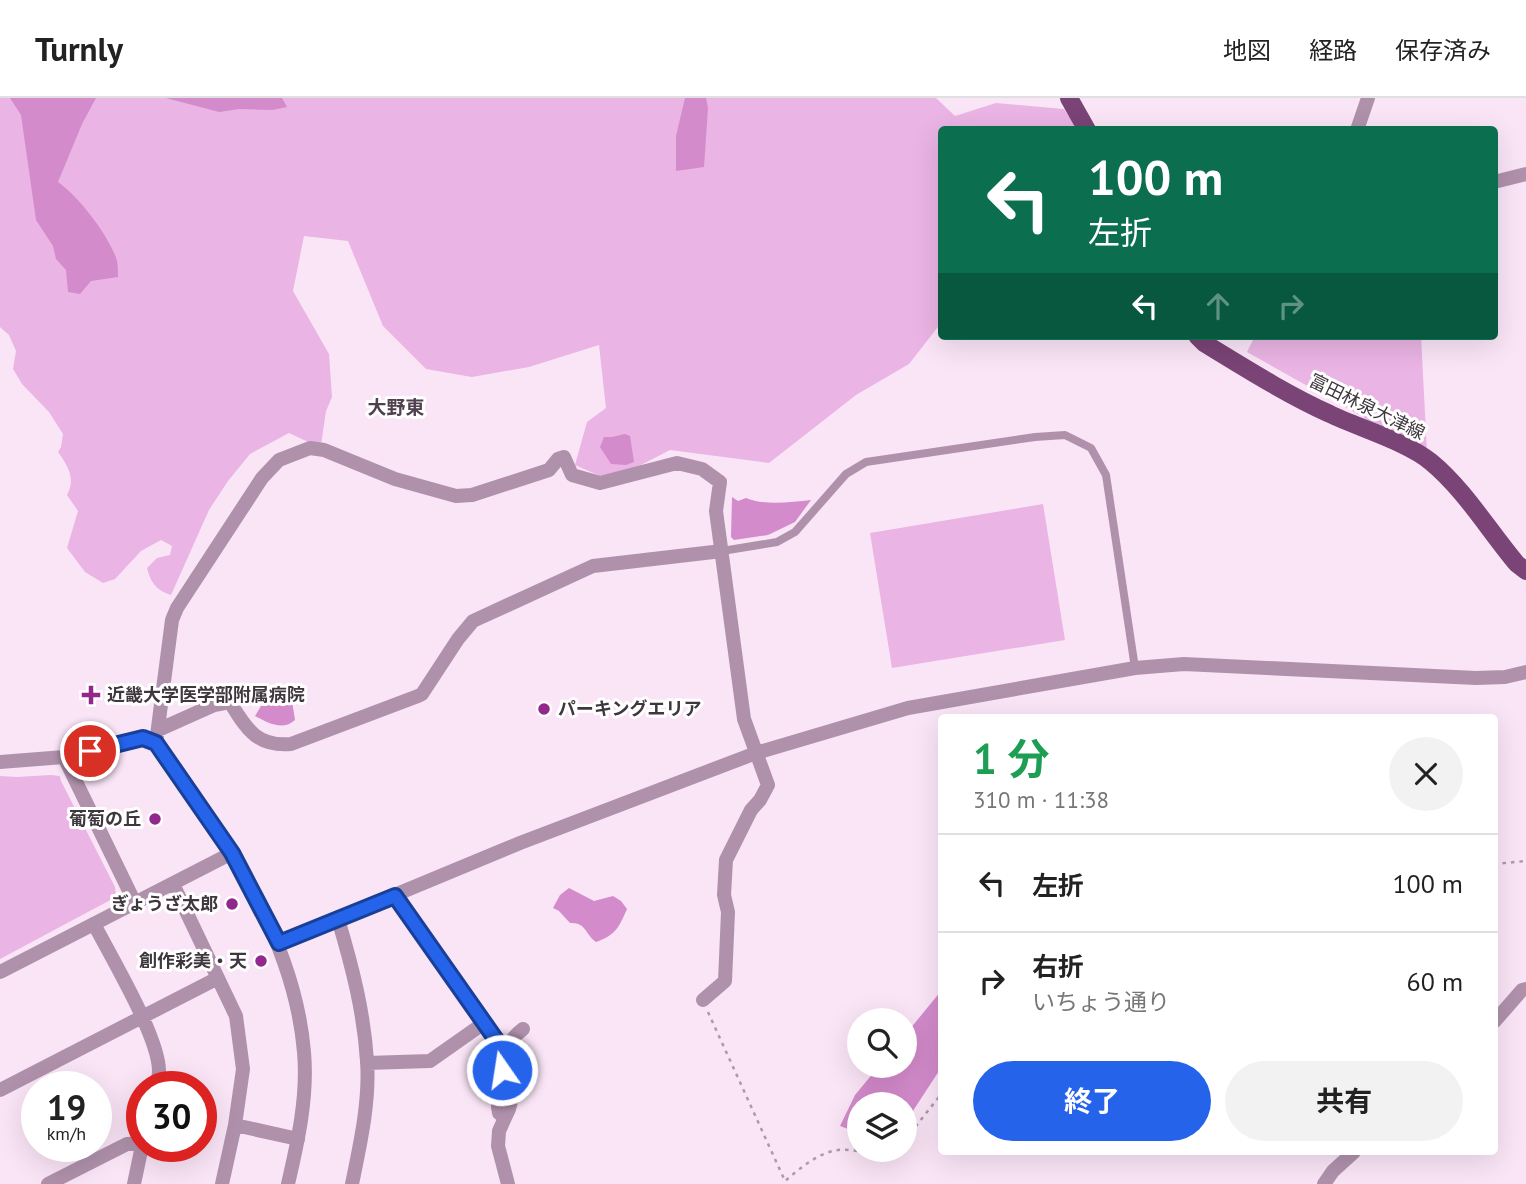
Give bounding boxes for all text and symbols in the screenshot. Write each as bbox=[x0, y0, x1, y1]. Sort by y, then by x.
text: Turnly bbox=[35, 27, 123, 70]
text: 地図 bbox=[1223, 35, 1271, 66]
text: 経路 bbox=[1309, 35, 1357, 66]
text: 保存済み bbox=[1395, 35, 1491, 66]
text: 100 m bbox=[1088, 145, 1223, 209]
icon: left bbox=[973, 154, 1064, 245]
text: 左折 bbox=[1088, 211, 1152, 253]
icon: left bbox=[1126, 287, 1164, 325]
icon: ahead bbox=[1199, 287, 1237, 325]
icon: right bbox=[1272, 287, 1310, 325]
street label: 富田林泉大津線 bbox=[1306, 369, 1429, 445]
district label: 大野東 bbox=[367, 395, 425, 419]
place label: 近畿大学医学部附属病院 bbox=[107, 683, 305, 706]
marker: 近畿大学医学部附属病院 bbox=[81, 685, 101, 705]
place label: パーキングエリア bbox=[558, 697, 701, 720]
marker: パーキングエリア bbox=[536, 701, 552, 717]
pin bbox=[60, 721, 120, 781]
text: 1 分 bbox=[973, 731, 1049, 786]
icon: arrive bbox=[71, 732, 109, 770]
button: close bbox=[1389, 737, 1463, 811]
text: 310 m · 11:38 bbox=[973, 785, 1109, 814]
place label: 葡萄の丘 bbox=[69, 807, 141, 830]
marker: 葡萄の丘 bbox=[147, 811, 163, 827]
icon: left bbox=[973, 864, 1011, 902]
text: 100 m bbox=[1392, 867, 1463, 900]
text: 左折 bbox=[1032, 869, 1084, 902]
place label: ぎょうざ太郎 bbox=[111, 892, 218, 915]
marker: ぎょうざ太郎 bbox=[224, 896, 240, 912]
place label: 創作彩美・天 bbox=[139, 949, 247, 972]
text: 右折 bbox=[1032, 950, 1084, 983]
marker: 創作彩美・天 bbox=[253, 953, 269, 969]
icon: right bbox=[973, 962, 1011, 1000]
text: 60 m bbox=[1407, 965, 1463, 998]
text: いちょう通り bbox=[1032, 987, 1170, 1016]
map controls bbox=[847, 1008, 917, 1162]
button: search bbox=[847, 1008, 917, 1078]
position arrow bbox=[465, 1033, 539, 1107]
button: 終了 bbox=[973, 1061, 1211, 1141]
button: 共有 bbox=[1225, 1061, 1463, 1141]
speed limit sign: 30 bbox=[126, 1071, 217, 1162]
text: 19 bbox=[47, 1084, 86, 1130]
button: layers bbox=[847, 1092, 917, 1162]
text: km/h bbox=[47, 1122, 86, 1145]

